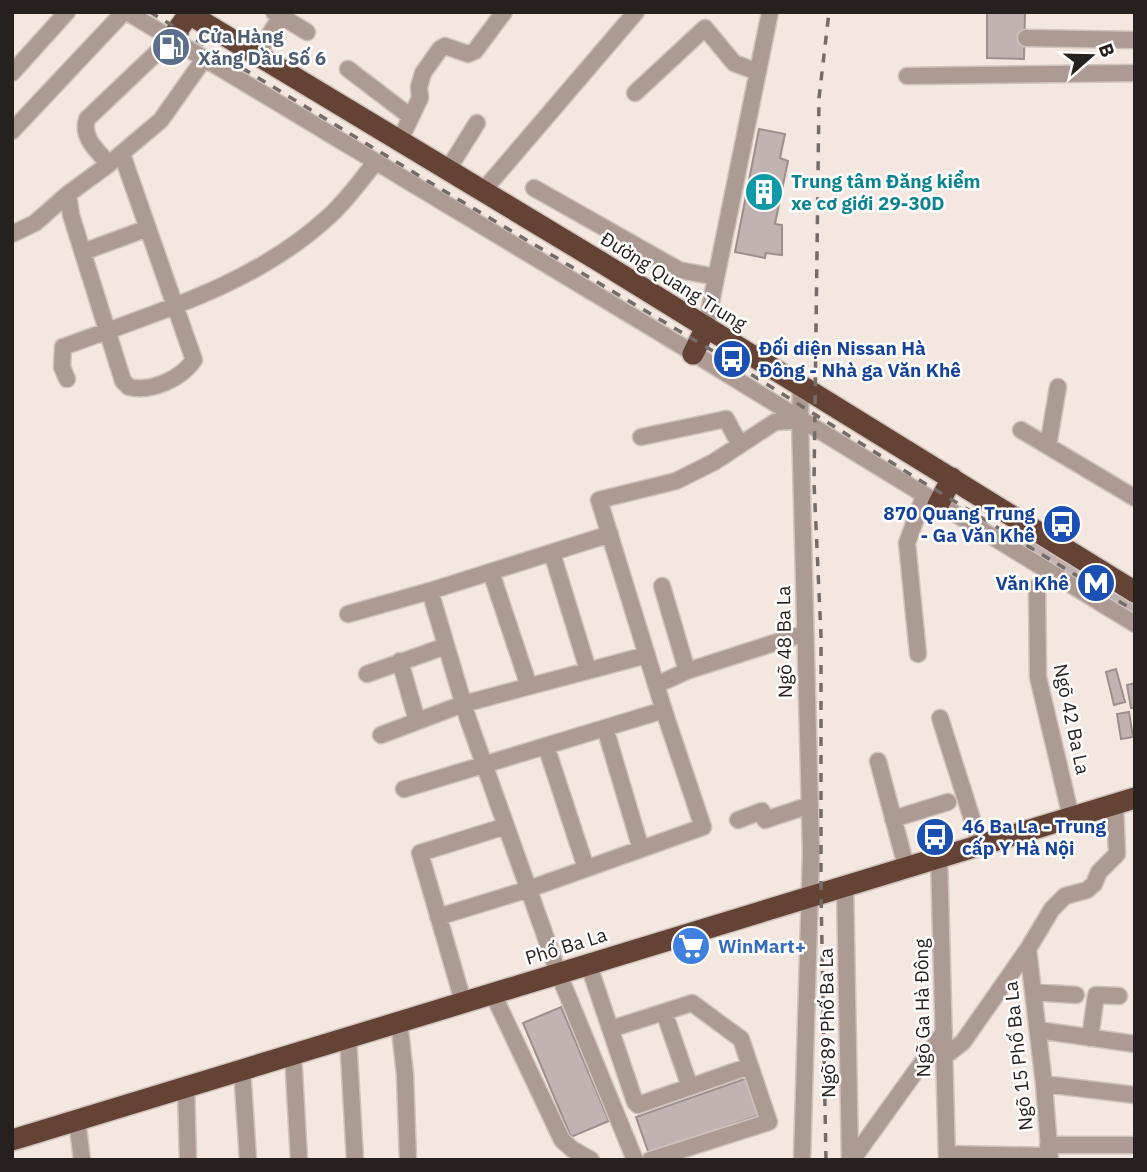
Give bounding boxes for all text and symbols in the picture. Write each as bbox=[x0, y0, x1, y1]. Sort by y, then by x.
north arrow bbox=[1056, 21, 1126, 91]
place label: Cửa Hàng Xăng Dầu Số 6 bbox=[198, 24, 326, 70]
fuel station icon: Cửa Hàng Xăng Dầu Số 6 bbox=[150, 26, 192, 68]
text: B bbox=[1094, 40, 1120, 60]
place label: Trung tâm Đăng kiểm xe cơ giới 29-30D bbox=[791, 169, 981, 215]
building icon: Trung tâm Đăng kiểm xe cơ giới 29-30D bbox=[743, 171, 785, 213]
street label: Đường Quang Trung bbox=[596, 226, 752, 336]
place label: Đối diện Nissan Hà Đông - Nhà ga Văn Khê bbox=[759, 336, 961, 382]
bus stop icon: Đối diện Nissan Hà Đông - Nhà ga Văn Khê bbox=[711, 338, 753, 380]
place label: 870 Quang Trung - Ga Văn Khê bbox=[883, 501, 1035, 547]
bus stop icon: 870 Quang Trung - Ga Văn Khê bbox=[1041, 503, 1083, 545]
metro station icon: Văn Khê bbox=[1075, 562, 1117, 604]
place label: Văn Khê bbox=[996, 571, 1069, 595]
street label: Ngõ 48 Ba La bbox=[771, 586, 797, 698]
street label: Ngõ 42 Ba La bbox=[1049, 662, 1095, 776]
place label: 46 Ba La - Trung cấp Y Hà Nội bbox=[962, 814, 1106, 860]
bus stop icon: 46 Ba La - Trung cấp Y Hà Nội bbox=[914, 816, 956, 858]
street label: Phố Ba La bbox=[522, 922, 610, 970]
supermarket icon: WinMart+ bbox=[670, 925, 712, 967]
place label: WinMart+ bbox=[718, 934, 806, 958]
street label: Ngõ Ga Hà Đông bbox=[909, 938, 935, 1078]
street label: Ngõ 89 Phố Ba La bbox=[814, 948, 840, 1098]
street label: Ngõ 15 Phố Ba La bbox=[998, 980, 1038, 1132]

